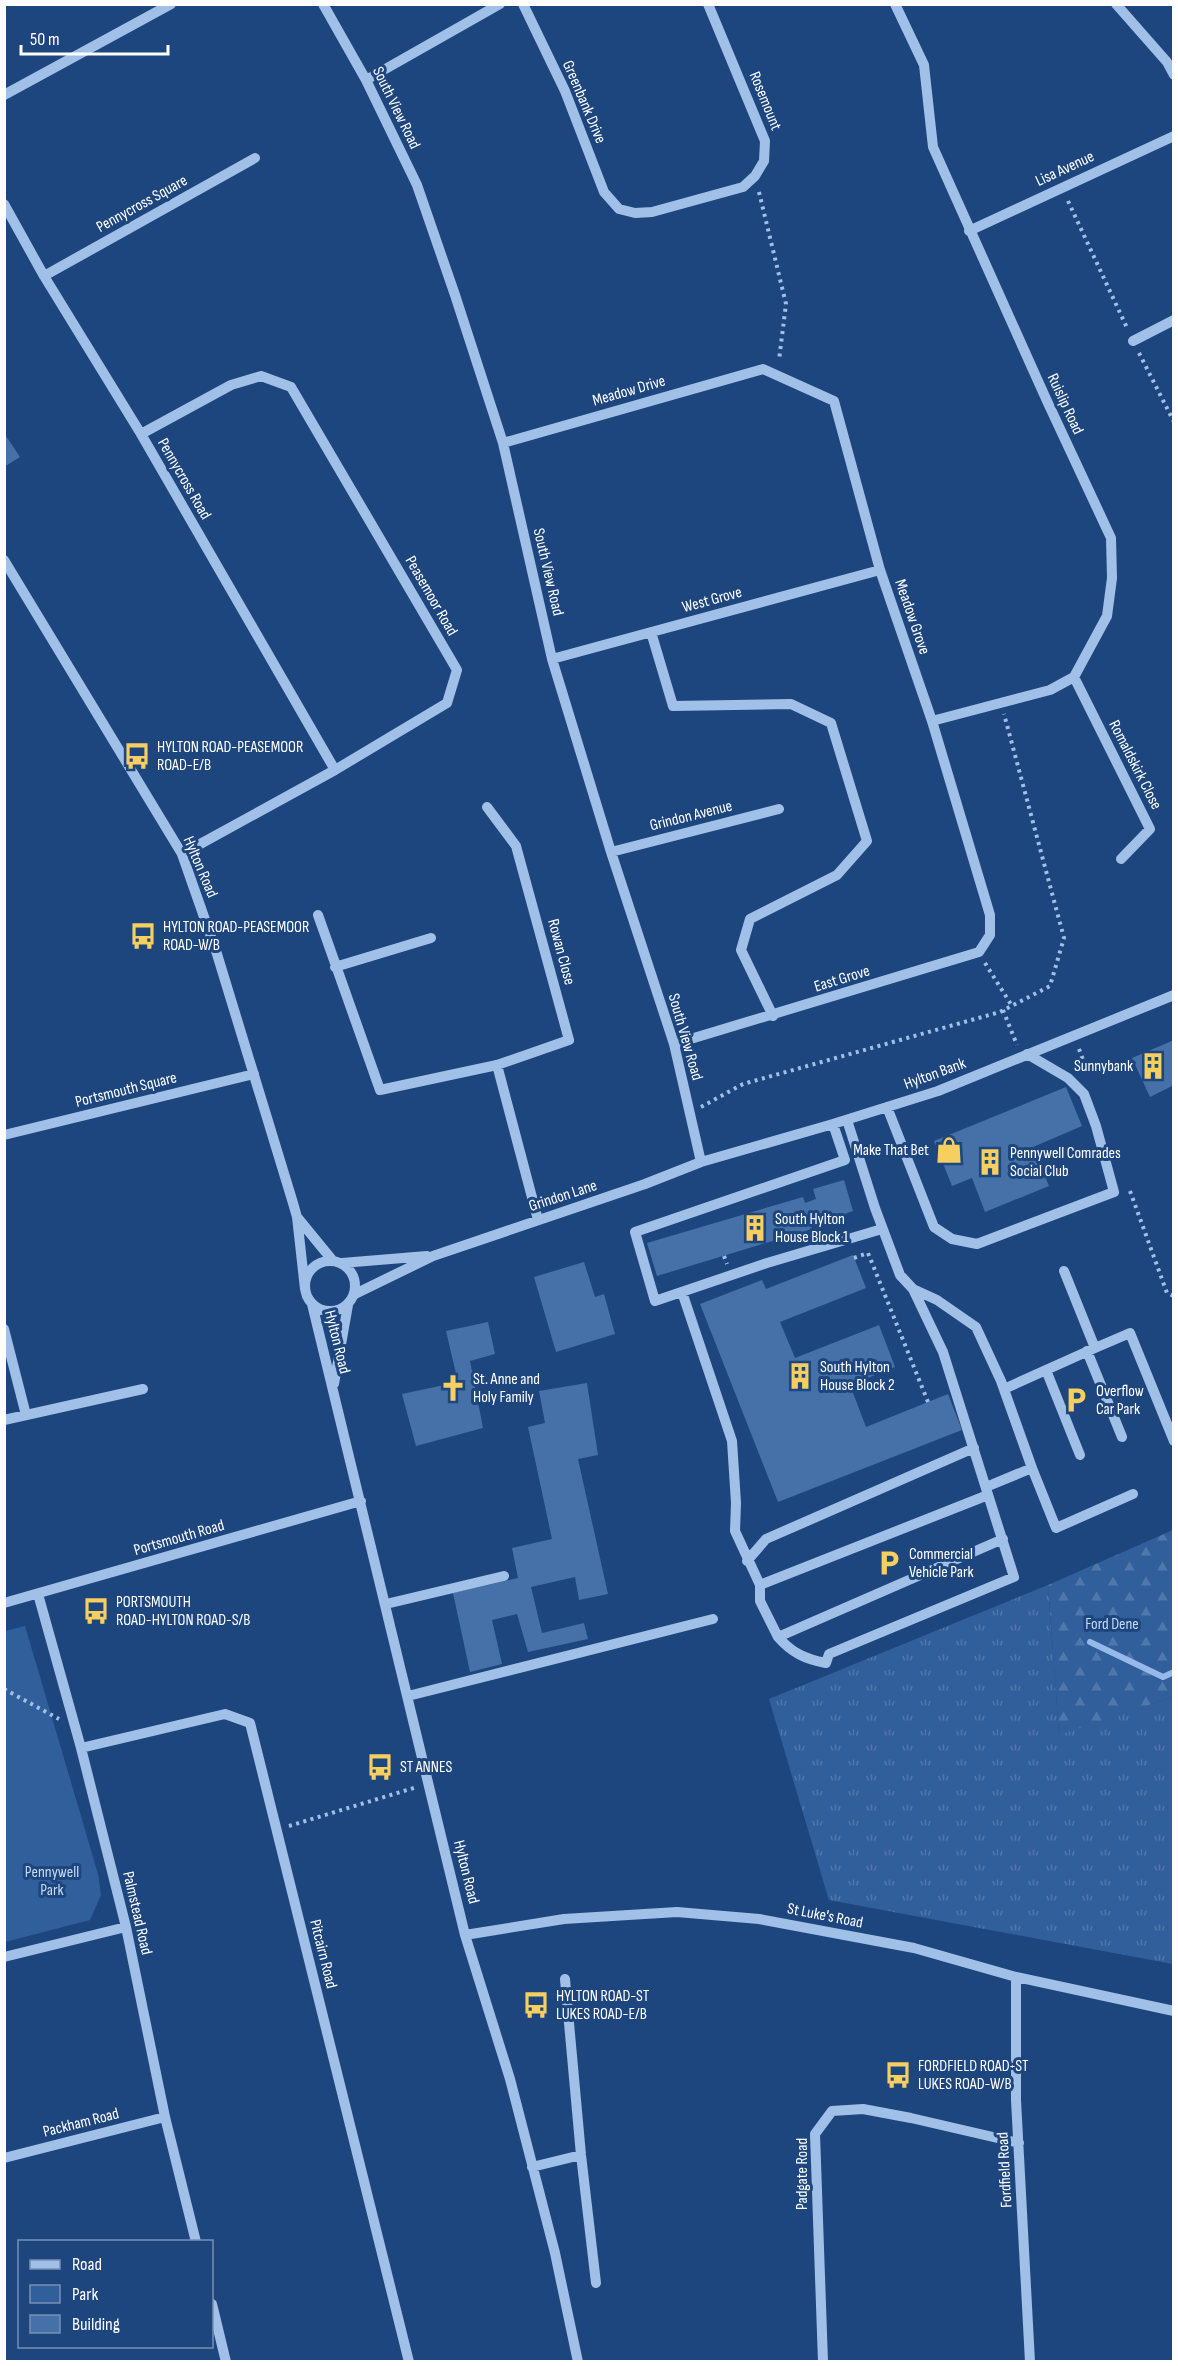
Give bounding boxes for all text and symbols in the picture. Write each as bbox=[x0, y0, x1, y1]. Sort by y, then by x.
scale bar bbox=[21, 18, 168, 56]
text: 50 m bbox=[30, 29, 60, 50]
street label: Greenbank Drive bbox=[558, 58, 610, 146]
street label: South View Road bbox=[368, 64, 424, 152]
street label: Rosemount bbox=[745, 69, 785, 133]
street label: Lisa Avenue bbox=[1033, 147, 1097, 191]
street label: Pennycross Square bbox=[93, 171, 191, 237]
street label: Ruislip Road bbox=[1043, 371, 1087, 437]
street label: Meadow Drive bbox=[590, 372, 668, 410]
street label: Pennycross Road bbox=[153, 435, 215, 523]
street label: South View Road bbox=[529, 526, 567, 618]
street label: Peasemoor Road bbox=[401, 553, 461, 639]
street label: Meadow Grove bbox=[890, 577, 934, 657]
street label: West Grove bbox=[680, 583, 744, 617]
street label: Romaldskirk Close bbox=[1104, 717, 1166, 813]
place label: HYLTON ROAD-PEASEMOOR ROAD-E/B bbox=[157, 738, 303, 775]
bus stop icon: HYLTON ROAD-PEASEMOOR ROAD-E/B bbox=[122, 741, 152, 771]
street label: Grindon Avenue bbox=[648, 797, 734, 835]
street label: Hylton Road bbox=[179, 833, 221, 901]
street label: Rowan Close bbox=[543, 917, 579, 987]
place label: HYLTON ROAD-PEASEMOOR ROAD-W/B bbox=[163, 918, 309, 955]
bus stop icon: HYLTON ROAD-PEASEMOOR ROAD-W/B bbox=[128, 921, 158, 951]
street label: East Grove bbox=[812, 962, 872, 996]
street label: South View Road bbox=[664, 992, 706, 1082]
building icon: Sunnybank bbox=[1138, 1051, 1168, 1081]
street label: Hylton Bank bbox=[902, 1054, 968, 1094]
place label: Sunnybank bbox=[1074, 1057, 1133, 1076]
street label: Portsmouth Square bbox=[73, 1068, 179, 1112]
shop icon: Make That Bet bbox=[934, 1135, 964, 1165]
place label: Make That Bet bbox=[853, 1141, 929, 1160]
place label: Pennywell Comrades Social Club bbox=[1010, 1144, 1121, 1181]
building icon: Pennywell Comrades Social Club bbox=[975, 1147, 1005, 1177]
street label: Grindon Lane bbox=[527, 1176, 599, 1216]
place label: South Hylton House Block 1 bbox=[775, 1210, 849, 1247]
building icon: South Hylton House Block 1 bbox=[740, 1213, 770, 1243]
street label: Hylton Road bbox=[320, 1308, 354, 1376]
place label: South Hylton House Block 2 bbox=[820, 1358, 895, 1395]
building icon: South Hylton House Block 2 bbox=[785, 1361, 815, 1391]
place label: St. Anne and Holy Family bbox=[473, 1370, 540, 1407]
church icon: St. Anne and Holy Family bbox=[438, 1373, 468, 1403]
place label: Overflow Car Park bbox=[1096, 1382, 1144, 1419]
parking icon: Overflow Car Park bbox=[1061, 1385, 1091, 1415]
street label: Portsmouth Road bbox=[132, 1516, 226, 1560]
place label: Commercial Vehicle Park bbox=[909, 1545, 974, 1582]
parking icon: Commercial Vehicle Park bbox=[874, 1548, 904, 1578]
place label: PORTSMOUTH ROAD-HYLTON ROAD-S/B bbox=[116, 1593, 250, 1630]
bus stop icon: PORTSMOUTH ROAD-HYLTON ROAD-S/B bbox=[81, 1596, 111, 1626]
park label: Ford Dene bbox=[1085, 1615, 1139, 1634]
bus stop icon: ST ANNES bbox=[365, 1752, 395, 1782]
place label: ST ANNES bbox=[400, 1758, 453, 1777]
street label: Hylton Road bbox=[449, 1838, 483, 1906]
park label: Pennywell Park bbox=[25, 1863, 79, 1900]
street label: Palmstead Road bbox=[118, 1869, 156, 1957]
street label: St Luke's Road bbox=[786, 1899, 864, 1933]
street label: Pitcairn Road bbox=[305, 1918, 341, 1990]
place label: HYLTON ROAD-ST LUKES ROAD-E/B bbox=[556, 1987, 650, 2024]
bus stop icon: HYLTON ROAD-ST LUKES ROAD-E/B bbox=[521, 1990, 551, 2020]
place label: FORDFIELD ROAD-ST LUKES ROAD-W/B bbox=[918, 2057, 1029, 2094]
bus stop icon: FORDFIELD ROAD-ST LUKES ROAD-W/B bbox=[883, 2060, 913, 2090]
street label: Packham Road bbox=[41, 2104, 121, 2142]
street label: Fordfield Road bbox=[994, 2132, 1016, 2208]
street label: Padgate Road bbox=[793, 2138, 812, 2210]
legend bbox=[18, 2240, 213, 2348]
text: Road bbox=[72, 2254, 102, 2275]
text: Park bbox=[72, 2284, 98, 2305]
text: Building bbox=[72, 2314, 120, 2335]

